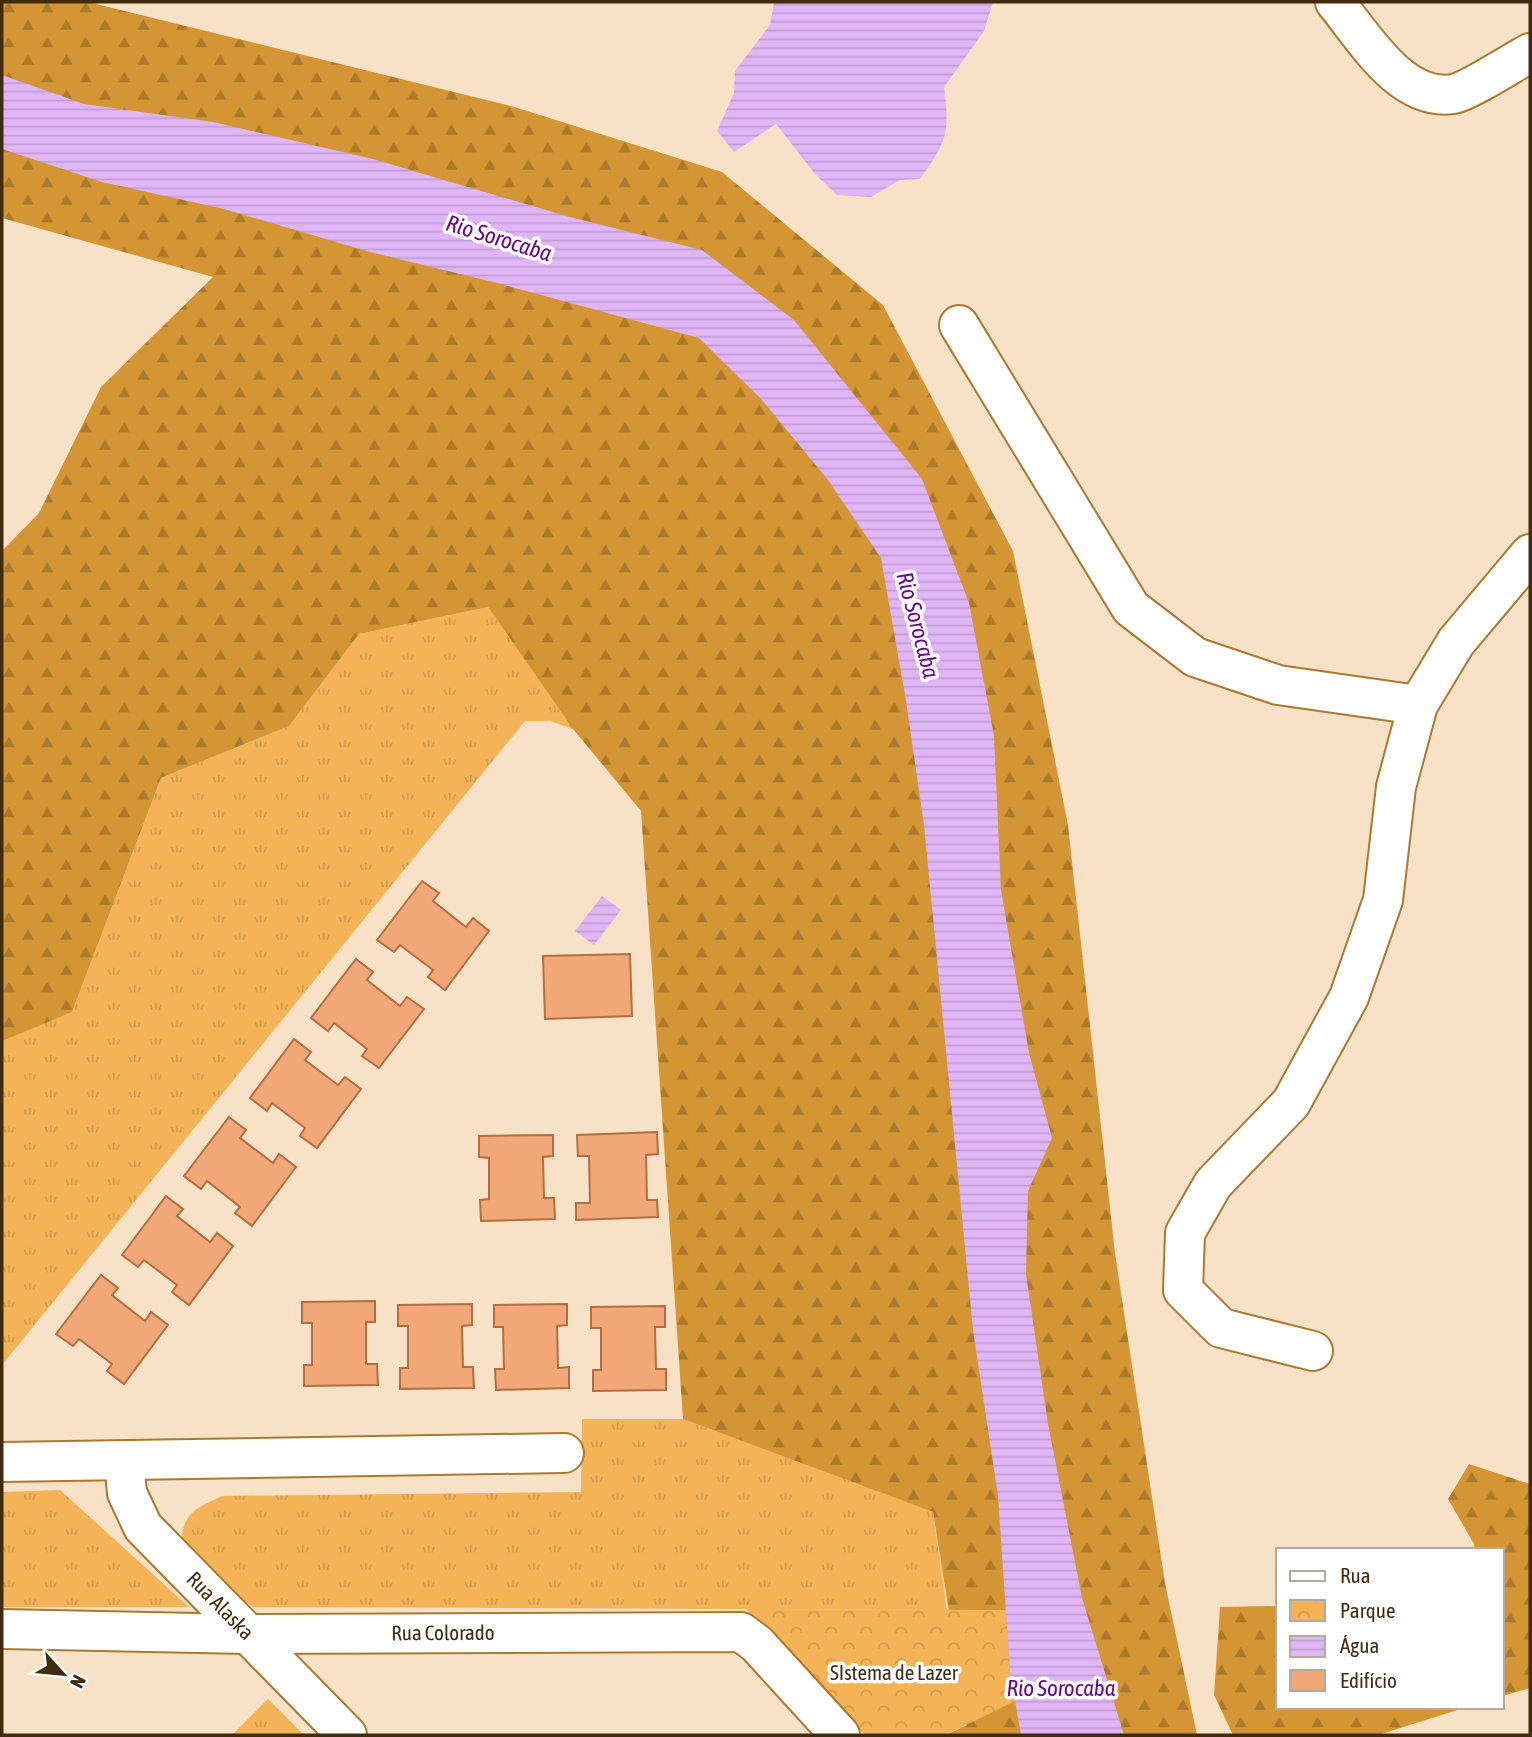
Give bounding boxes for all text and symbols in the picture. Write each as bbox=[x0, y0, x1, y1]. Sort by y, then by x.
water label: Rio Sorocaba bbox=[443, 210, 555, 266]
water label: Rio Sorocaba bbox=[891, 569, 945, 681]
legend bbox=[1276, 1548, 1504, 1709]
text: Rua bbox=[1340, 1563, 1370, 1587]
street label: Rua Alaska bbox=[182, 1566, 259, 1644]
text: Parque bbox=[1340, 1598, 1395, 1622]
street label: Rua Colorado bbox=[391, 1620, 495, 1644]
text: Água bbox=[1340, 1633, 1379, 1657]
north arrow bbox=[28, 1639, 98, 1709]
park label: SIstema de Lazer bbox=[830, 1660, 959, 1684]
text: Edifício bbox=[1340, 1668, 1397, 1692]
text: N bbox=[66, 1672, 90, 1692]
water label: Rio Sorocaba bbox=[1007, 1675, 1116, 1701]

